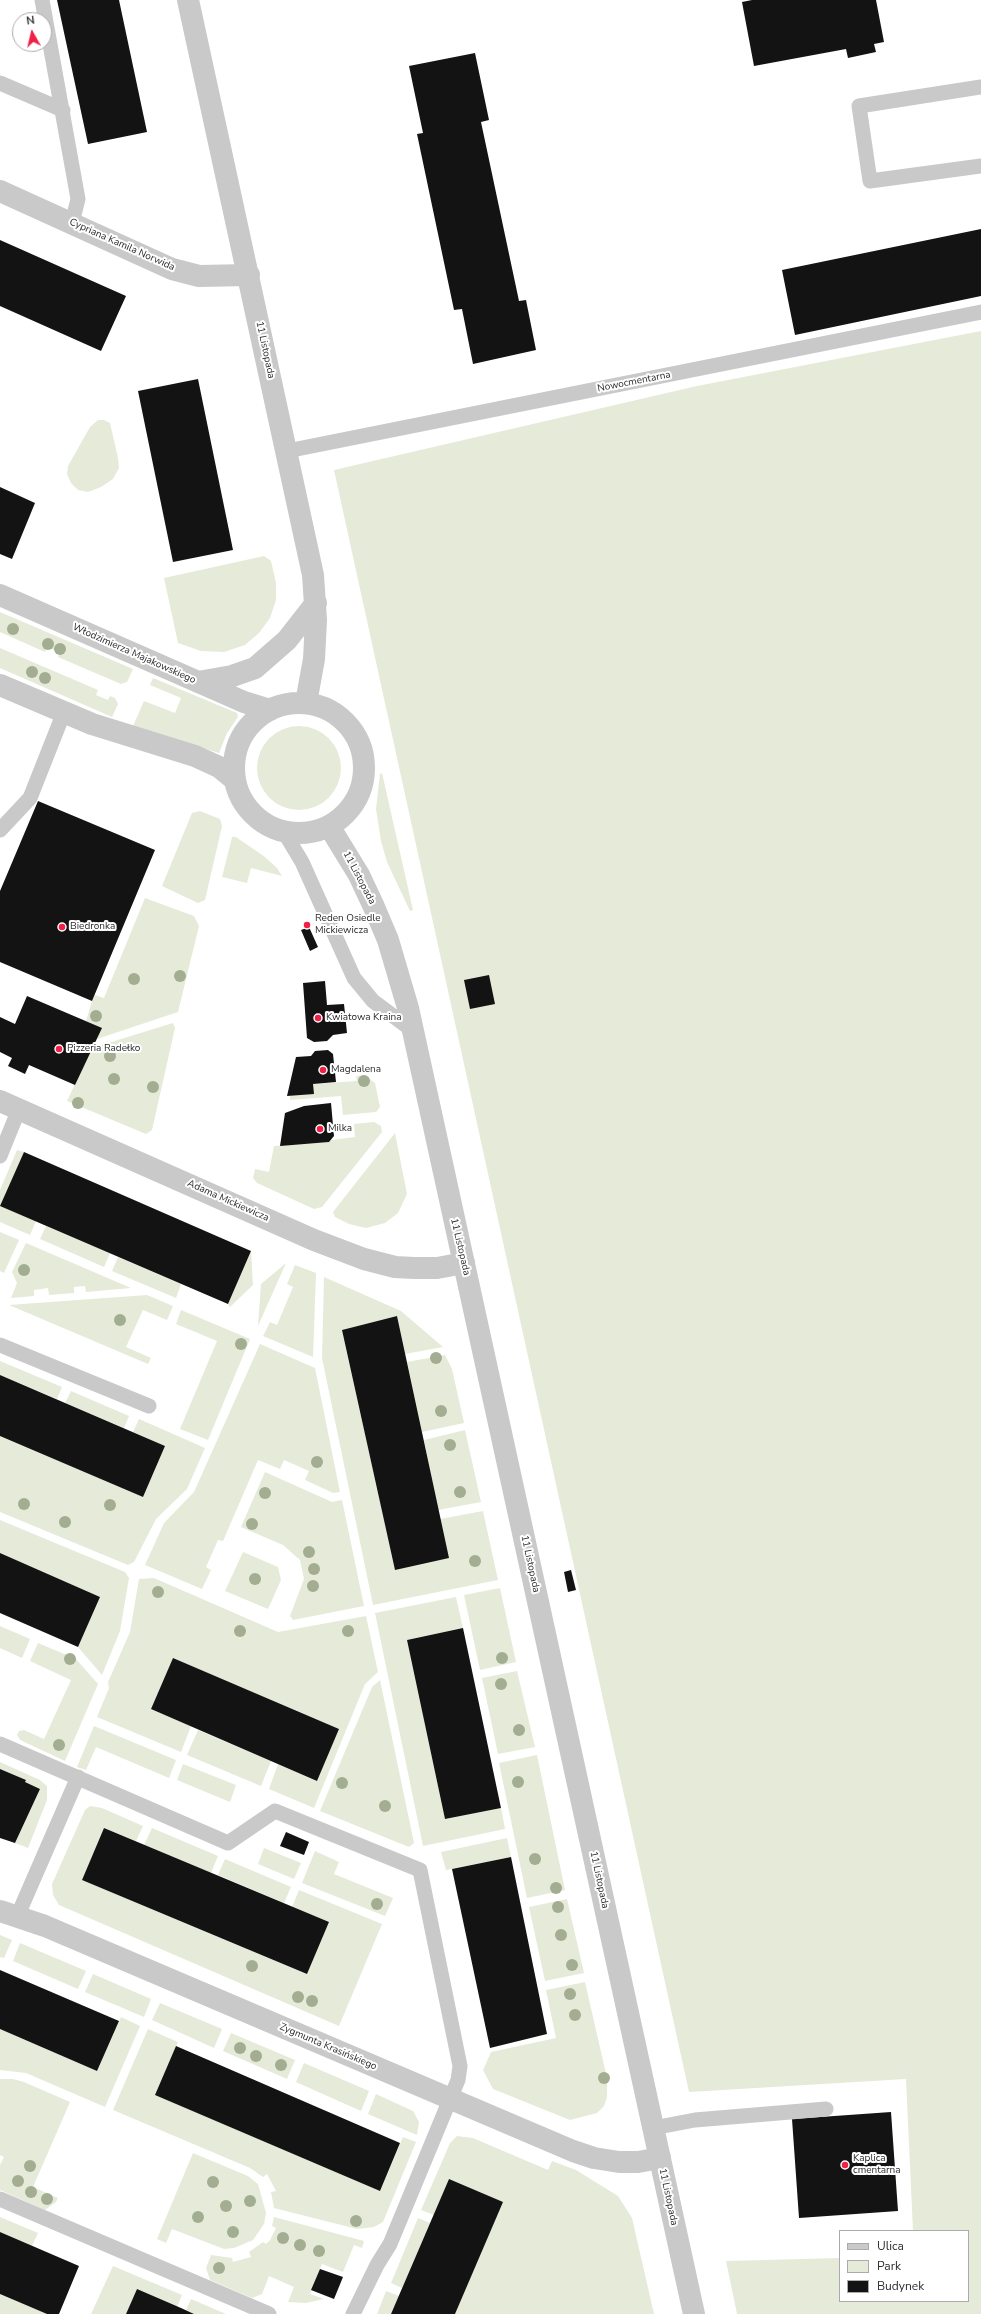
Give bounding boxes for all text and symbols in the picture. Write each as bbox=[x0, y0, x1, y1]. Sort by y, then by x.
north arrow bbox=[12, 12, 52, 52]
text: N bbox=[25, 13, 36, 29]
street label: Cypriana Kamila Norwida bbox=[67, 216, 177, 274]
street label: 11 Listopada bbox=[253, 320, 277, 380]
street label: Nowocmentarna bbox=[596, 369, 672, 395]
street label: Włodzimierza Majakowskiego bbox=[71, 621, 197, 687]
street label: 11 Listopada bbox=[340, 849, 378, 907]
place label: Reden Osiedle Mickiewicza bbox=[315, 913, 380, 936]
marker: Reden Osiedle Mickiewicza bbox=[302, 920, 312, 930]
place label: Biedronka bbox=[70, 921, 115, 933]
marker: Biedronka bbox=[57, 922, 67, 932]
place label: Kwiatowa Kraina bbox=[326, 1012, 402, 1024]
marker: Kwiatowa Kraina bbox=[313, 1013, 323, 1023]
place label: Pizzeria Radełko bbox=[67, 1043, 140, 1055]
marker: Pizzeria Radełko bbox=[54, 1044, 64, 1054]
place label: Magdalena bbox=[331, 1064, 381, 1076]
marker: Magdalena bbox=[318, 1065, 328, 1075]
place label: Milka bbox=[328, 1123, 352, 1135]
marker: Milka bbox=[315, 1124, 325, 1134]
street label: Adama Mickiewicza bbox=[185, 1178, 271, 1224]
street label: 11 Listopada bbox=[448, 1217, 472, 1277]
street label: 11 Listopada bbox=[518, 1534, 542, 1594]
street label: 11 Listopada bbox=[587, 1850, 611, 1910]
street label: Zygmunta Krasińskiego bbox=[278, 2021, 378, 2073]
place label: Kaplica cmentarna bbox=[853, 2153, 901, 2176]
marker: Kaplica cmentarna bbox=[840, 2160, 850, 2170]
street label: 11 Listopada bbox=[656, 2167, 680, 2227]
legend bbox=[839, 2230, 969, 2302]
text: Ulica bbox=[877, 2238, 904, 2254]
text: Park bbox=[877, 2258, 901, 2274]
text: Budynek bbox=[877, 2278, 924, 2294]

